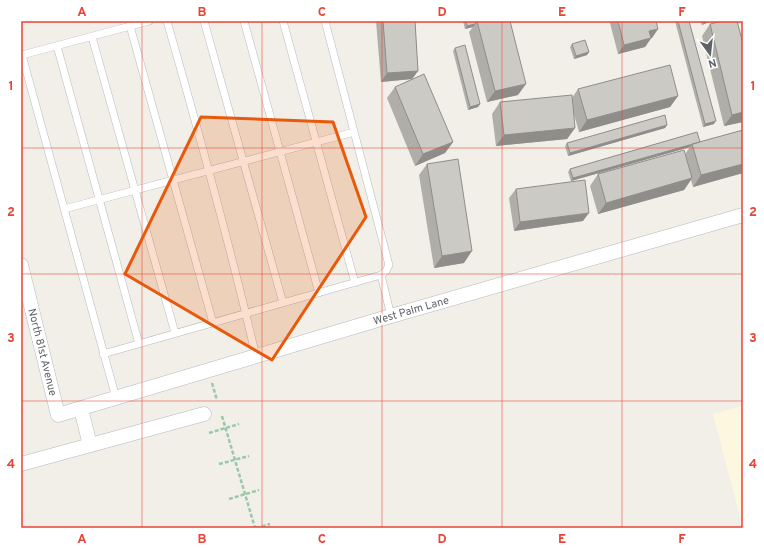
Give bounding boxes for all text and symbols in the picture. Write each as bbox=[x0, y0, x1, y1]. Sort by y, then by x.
text: A bbox=[77, 5, 87, 21]
text: B bbox=[198, 5, 207, 21]
text: C bbox=[318, 5, 326, 21]
text: D bbox=[437, 5, 447, 21]
text: E bbox=[558, 5, 566, 21]
text: F bbox=[678, 5, 686, 21]
north arrow bbox=[690, 34, 730, 74]
text: N bbox=[707, 55, 718, 70]
text: 1 bbox=[8, 79, 14, 95]
text: 1 bbox=[750, 79, 756, 95]
text: 2 bbox=[7, 205, 15, 221]
text: 2 bbox=[749, 205, 757, 221]
street label: West Palm Lane bbox=[372, 293, 451, 328]
street label: North 81st Avenue bbox=[24, 307, 60, 398]
text: 3 bbox=[7, 331, 15, 347]
text: 3 bbox=[749, 331, 757, 347]
text: 4 bbox=[7, 457, 15, 473]
text: 4 bbox=[749, 457, 757, 473]
text: A bbox=[77, 532, 87, 548]
text: B bbox=[198, 532, 207, 548]
text: C bbox=[318, 532, 326, 548]
text: D bbox=[437, 532, 447, 548]
text: E bbox=[558, 532, 566, 548]
text: F bbox=[678, 532, 686, 548]

